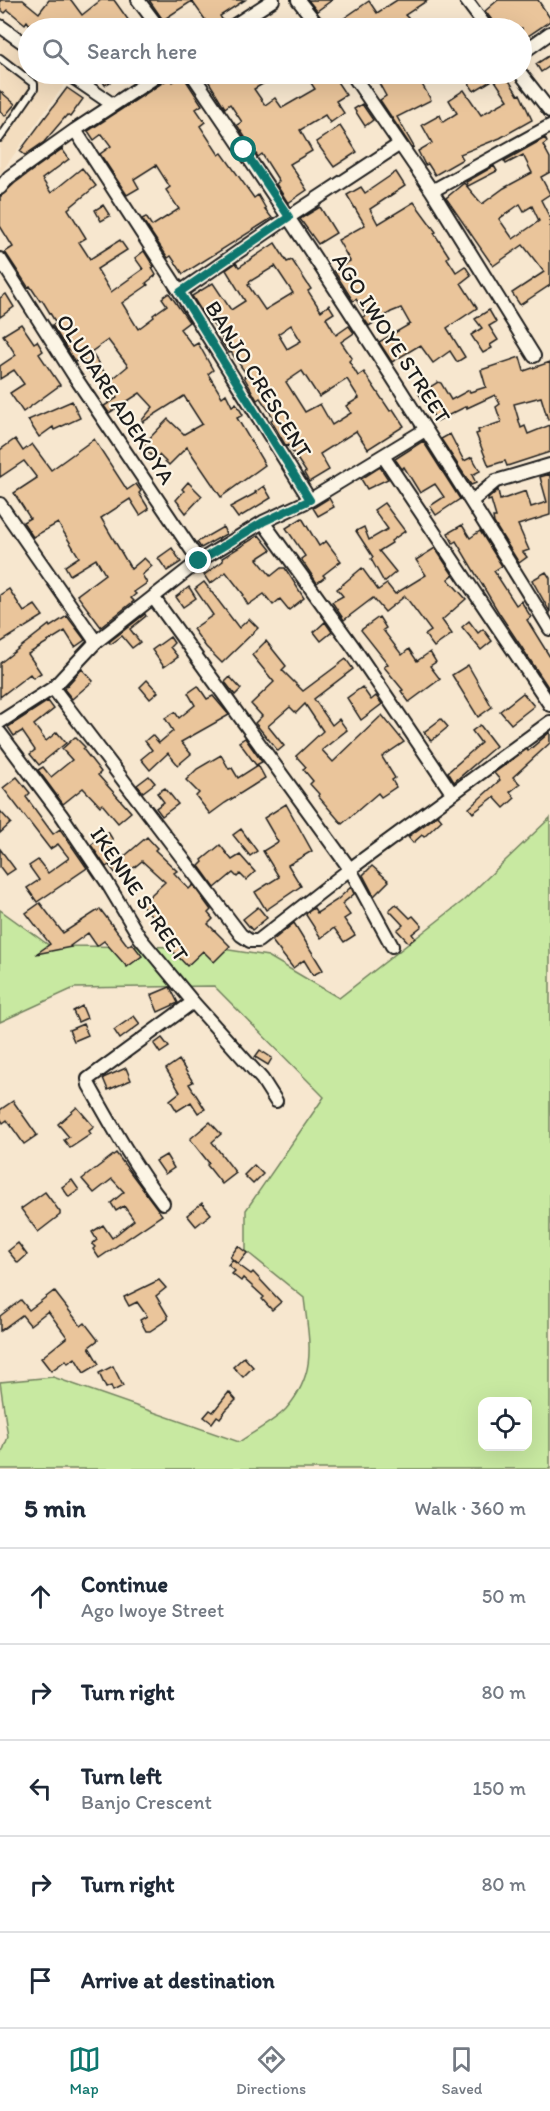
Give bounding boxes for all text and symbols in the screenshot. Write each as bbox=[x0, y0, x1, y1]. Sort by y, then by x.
search box bbox=[18, 18, 532, 84]
icon: search bbox=[39, 35, 72, 68]
text: Search here bbox=[87, 38, 197, 65]
route start bbox=[230, 136, 256, 162]
street label: AGO IWOYE STREET bbox=[326, 248, 457, 429]
street label: BANJO CRESCENT bbox=[199, 296, 318, 464]
street label: OLUDARE ADEKOYA bbox=[50, 309, 181, 489]
route end bbox=[185, 547, 211, 573]
street label: IKENNE STREET bbox=[85, 822, 195, 967]
map controls bbox=[478, 1397, 532, 1451]
button: locate bbox=[478, 1397, 532, 1451]
text: 5 min bbox=[24, 1492, 86, 1524]
text: Walk · 360 m bbox=[414, 1496, 526, 1520]
text: Continue bbox=[81, 1571, 168, 1598]
icon: ahead bbox=[24, 1580, 57, 1613]
text: 50 m bbox=[482, 1584, 526, 1608]
text: Ago Iwoye Street bbox=[81, 1598, 224, 1622]
icon: right bbox=[24, 1676, 57, 1709]
text: Turn right bbox=[81, 1679, 175, 1706]
text: 80 m bbox=[481, 1680, 526, 1704]
text: Turn left bbox=[81, 1763, 162, 1790]
icon: left bbox=[24, 1772, 57, 1805]
text: 150 m bbox=[473, 1776, 526, 1800]
text: Banjo Crescent bbox=[81, 1790, 212, 1814]
icon: right bbox=[24, 1868, 57, 1901]
text: Turn right bbox=[81, 1871, 175, 1898]
text: 80 m bbox=[481, 1872, 526, 1896]
icon: arrive bbox=[24, 1964, 57, 1997]
text: Arrive at destination bbox=[81, 1967, 275, 1994]
tab: Map bbox=[68, 2043, 101, 2098]
tab: Directions bbox=[236, 2043, 306, 2098]
tab: Saved bbox=[442, 2043, 482, 2098]

